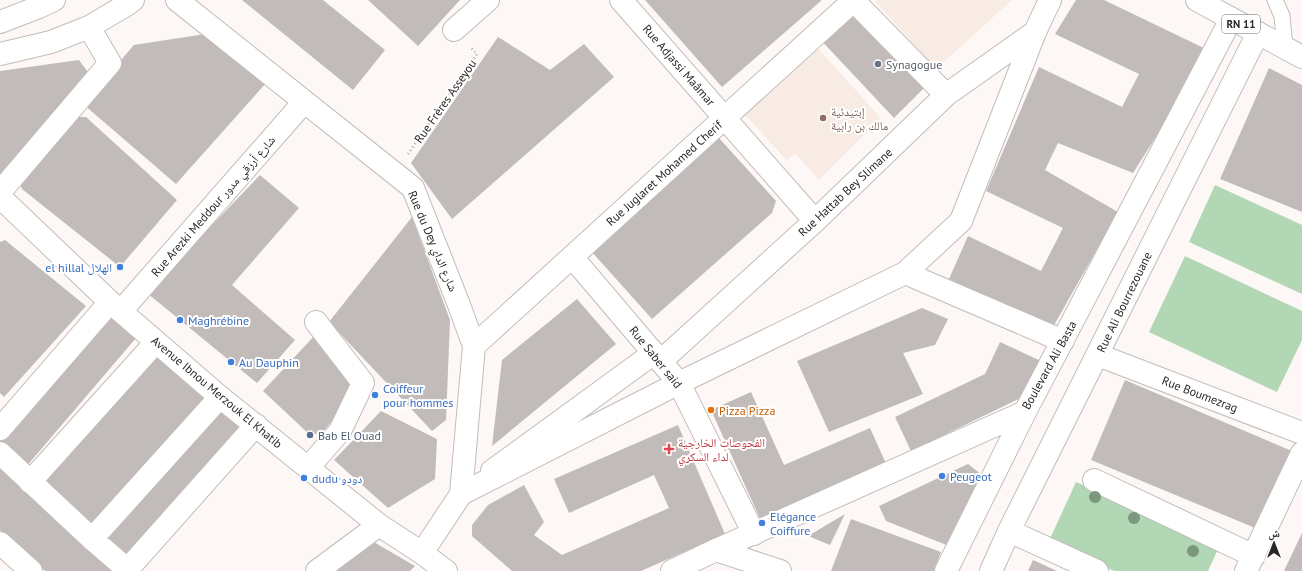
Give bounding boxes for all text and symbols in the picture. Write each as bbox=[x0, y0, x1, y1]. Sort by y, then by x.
road number: RN 11 bbox=[1222, 15, 1260, 33]
street label: Rue Adjassi Maâmar bbox=[640, 21, 718, 109]
street label: Rue Frères Asseyou bbox=[411, 56, 479, 146]
place label: Synagogue bbox=[886, 57, 942, 72]
marker: Synagogue bbox=[873, 59, 883, 69]
place label: إبتيدئية مالك بن رابية bbox=[831, 104, 888, 133]
marker: إبتيدئية مالك بن رابية bbox=[818, 113, 828, 123]
street label: Rue Juglaret Mohamed Cherif bbox=[603, 116, 726, 229]
street label: Rue Arezki Meddour شارع أرزقي مدور bbox=[148, 132, 281, 281]
street label: Rue Hattab Bey Slimane bbox=[795, 144, 895, 240]
street label: Rue du Dey شارع الداي bbox=[402, 188, 461, 295]
street label: Rue Ali Bourrezouane bbox=[1093, 249, 1155, 355]
place label: el hillal الهلال bbox=[45, 260, 112, 275]
marker: el hillal الهلال bbox=[115, 262, 125, 272]
place label: Maghrébine bbox=[188, 313, 249, 328]
marker: Maghrébine bbox=[175, 315, 185, 325]
street label: Boulevard Ali Basta bbox=[1018, 318, 1080, 412]
street label: Rue Saber said bbox=[626, 323, 686, 391]
street label: Avenue Ibnou Merzouk El Khatib bbox=[148, 333, 286, 451]
place label: Au Dauphin bbox=[239, 355, 299, 370]
marker: Au Dauphin bbox=[226, 357, 236, 367]
street label: Rue Boumezrag bbox=[1160, 373, 1240, 415]
place label: Coiffeur pour hommes bbox=[383, 381, 453, 410]
marker: Coiffeur pour hommes bbox=[370, 390, 380, 400]
place label: Pizza Pizza bbox=[719, 403, 775, 418]
marker: Pizza Pizza bbox=[706, 405, 716, 415]
place label: Bab El Ouad bbox=[318, 428, 381, 443]
marker: Bab El Ouad bbox=[305, 430, 315, 440]
place label: الفحوصات الخارجية لداء السكري bbox=[678, 435, 765, 467]
marker: الفحوصات الخارجية لداء السكري bbox=[663, 443, 675, 455]
place label: Peugeot bbox=[950, 469, 992, 484]
place label: dudu دودو bbox=[312, 471, 362, 486]
marker: Peugeot bbox=[937, 471, 947, 481]
marker: dudu دودو bbox=[299, 473, 309, 483]
place label: Elégance Coiffure bbox=[770, 509, 816, 538]
marker: Elégance Coiffure bbox=[757, 518, 767, 528]
north arrow bbox=[1254, 523, 1294, 563]
text: ش bbox=[1268, 526, 1280, 541]

